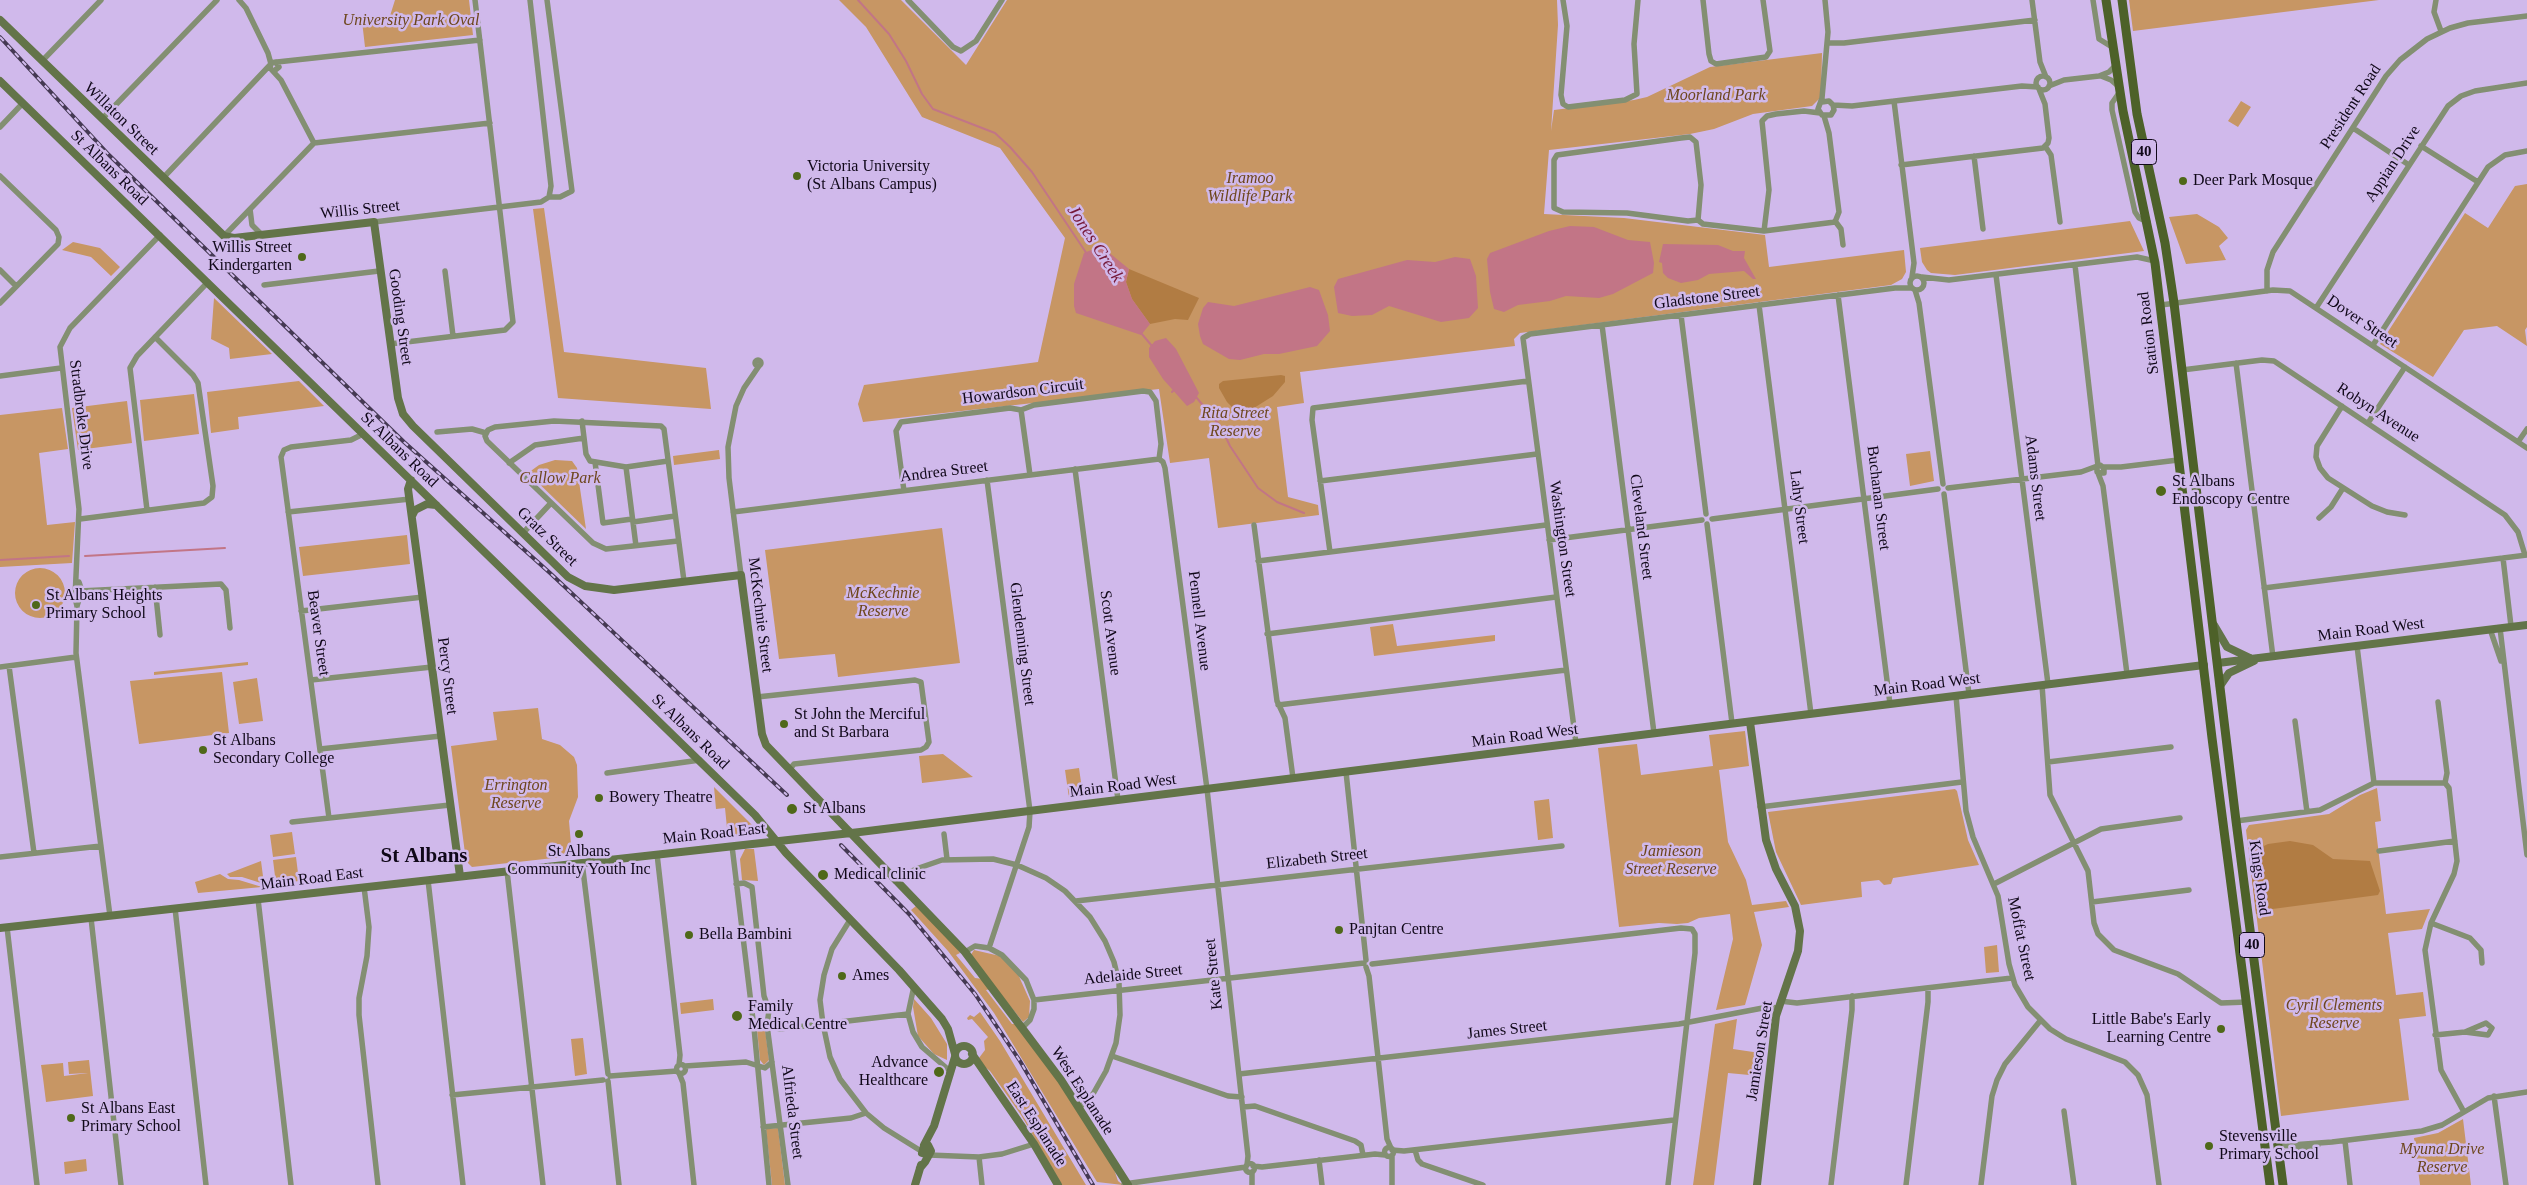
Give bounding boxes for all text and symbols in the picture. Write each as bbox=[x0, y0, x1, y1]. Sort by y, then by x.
park label: University Park Oval bbox=[343, 11, 479, 31]
street label: President Road bbox=[2316, 61, 2386, 153]
street label: Willaton Street bbox=[80, 79, 162, 159]
park label: Moorland Park bbox=[1666, 86, 1766, 106]
street label: Appian Drive bbox=[2361, 122, 2425, 206]
street label: St Albans Road bbox=[66, 126, 152, 210]
road number: 40 bbox=[2132, 140, 2156, 164]
place label: Victoria University (St Albans Campus) bbox=[807, 157, 937, 195]
park label: Iramoo Wildlife Park bbox=[1208, 169, 1292, 207]
marker: Victoria University (St Albans Campus) bbox=[791, 170, 803, 182]
place label: Deer Park Mosque bbox=[2193, 171, 2313, 191]
marker: Deer Park Mosque bbox=[2177, 175, 2189, 187]
street label: Willis Street bbox=[319, 196, 401, 224]
water label: Jones Creek bbox=[1062, 201, 1128, 287]
place label: Willis Street Kindergarten bbox=[208, 238, 292, 276]
marker: Willis Street Kindergarten bbox=[296, 251, 308, 263]
street label: Gooding Street bbox=[384, 267, 416, 367]
street label: Gladstone Street bbox=[1653, 282, 1761, 314]
street label: Station Road bbox=[2134, 291, 2164, 375]
street label: Dover Street bbox=[2323, 291, 2401, 353]
street label: Stradbroke Drive bbox=[65, 359, 97, 471]
street label: Howardson Circuit bbox=[961, 375, 1085, 409]
street label: Robyn Avenue bbox=[2333, 379, 2423, 447]
park label: Rita Street Reserve bbox=[1201, 404, 1269, 442]
street label: St Albans Road bbox=[356, 408, 442, 492]
street label: Adams Street bbox=[2020, 434, 2050, 522]
street label: Buchanan Street bbox=[1862, 445, 1894, 551]
street label: Andrea Street bbox=[899, 457, 989, 487]
park label: Callow Park bbox=[519, 469, 601, 489]
street label: Lahy Street bbox=[1785, 469, 1813, 545]
place label: St Albans Endoscopy Centre bbox=[2172, 472, 2290, 510]
street label: Cleveland Street bbox=[1625, 473, 1657, 581]
street label: Washington Street bbox=[1544, 480, 1580, 598]
marker: St Albans Endoscopy Centre bbox=[2154, 484, 2168, 498]
street label: Gratz Street bbox=[513, 503, 581, 571]
street label: McKechnie Street bbox=[743, 556, 777, 674]
street label: Pennell Avenue bbox=[1183, 570, 1215, 672]
street label: Glendenning Street bbox=[1005, 581, 1039, 707]
park label: McKechnie Reserve bbox=[847, 584, 919, 622]
place label: St Albans Heights Primary School bbox=[46, 586, 162, 624]
street label: Beaver Street bbox=[302, 589, 334, 677]
street label: Scott Avenue bbox=[1095, 589, 1125, 677]
marker: St Albans Heights Primary School bbox=[30, 599, 42, 611]
street label: Main Road West bbox=[2317, 614, 2425, 646]
street label: Percy Street bbox=[433, 636, 461, 716]
street label: Main Road West bbox=[1873, 669, 1981, 701]
street label: St Albans Road bbox=[647, 690, 733, 774]
place label: St John the Merciful and St Barbara bbox=[794, 705, 925, 743]
marker: St John the Merciful and St Barbara bbox=[778, 718, 790, 730]
street label: Main Road West bbox=[1471, 720, 1579, 752]
place label: St Albans Secondary College bbox=[213, 731, 334, 769]
marker: St Albans Secondary College bbox=[197, 744, 209, 756]
street label: Main Road West bbox=[1069, 770, 1177, 802]
park label: Errington Reserve bbox=[484, 776, 548, 814]
place label: Bowery Theatre bbox=[609, 788, 713, 808]
marker: Bowery Theatre bbox=[593, 792, 605, 804]
place label: St Albans bbox=[803, 799, 866, 819]
marker: St Albans bbox=[785, 802, 799, 816]
street label: Main Road East bbox=[662, 819, 766, 849]
marker: St Albans Community Youth Inc bbox=[573, 828, 585, 840]
street label: Kings Road bbox=[2244, 839, 2274, 917]
place label: St Albans Community Youth Inc bbox=[507, 842, 651, 880]
park label: Jamieson Street Reserve bbox=[1625, 842, 1717, 880]
district label: St Albans bbox=[381, 844, 467, 870]
street label: Elizabeth Street bbox=[1265, 844, 1369, 874]
street label: Main Road East bbox=[260, 863, 364, 895]
place label: Medical clinic bbox=[834, 865, 926, 885]
marker: Medical clinic bbox=[816, 868, 830, 882]
street label: Moffat Street bbox=[2003, 895, 2039, 983]
place label: Panjtan Centre bbox=[1349, 920, 1444, 940]
marker: Panjtan Centre bbox=[1333, 924, 1345, 936]
place label: Bella Bambini bbox=[699, 925, 792, 945]
marker: Bella Bambini bbox=[683, 929, 695, 941]
road number: 40 bbox=[2240, 932, 2264, 958]
street label: Kate Street bbox=[1201, 937, 1227, 1011]
street label: Adelaide Street bbox=[1083, 960, 1183, 990]
place label: Ames bbox=[852, 966, 889, 986]
marker: Ames bbox=[836, 970, 848, 982]
park label: Cyril Clements Reserve bbox=[2286, 996, 2382, 1034]
place label: Family Medical Centre bbox=[748, 997, 847, 1035]
street label: Jamieson Street bbox=[1743, 1000, 1777, 1102]
marker: Family Medical Centre bbox=[730, 1009, 744, 1023]
place label: Little Babe's Early Learning Centre bbox=[2092, 1010, 2211, 1048]
street label: James Street bbox=[1466, 1016, 1548, 1044]
marker: Little Babe's Early Learning Centre bbox=[2215, 1023, 2227, 1035]
street label: West Esplanade bbox=[1046, 1043, 1118, 1139]
place label: Advance Healthcare bbox=[859, 1053, 928, 1091]
street label: Alfrieda Street bbox=[777, 1064, 807, 1160]
marker: Advance Healthcare bbox=[932, 1065, 946, 1079]
street label: East Esplanade bbox=[1001, 1078, 1071, 1170]
place label: St Albans East Primary School bbox=[81, 1099, 181, 1137]
marker: St Albans East Primary School bbox=[65, 1112, 77, 1124]
place label: Stevensville Primary School bbox=[2219, 1127, 2319, 1165]
marker: Stevensville Primary School bbox=[2203, 1140, 2215, 1152]
park label: Myuna Drive Reserve bbox=[2400, 1140, 2484, 1178]

